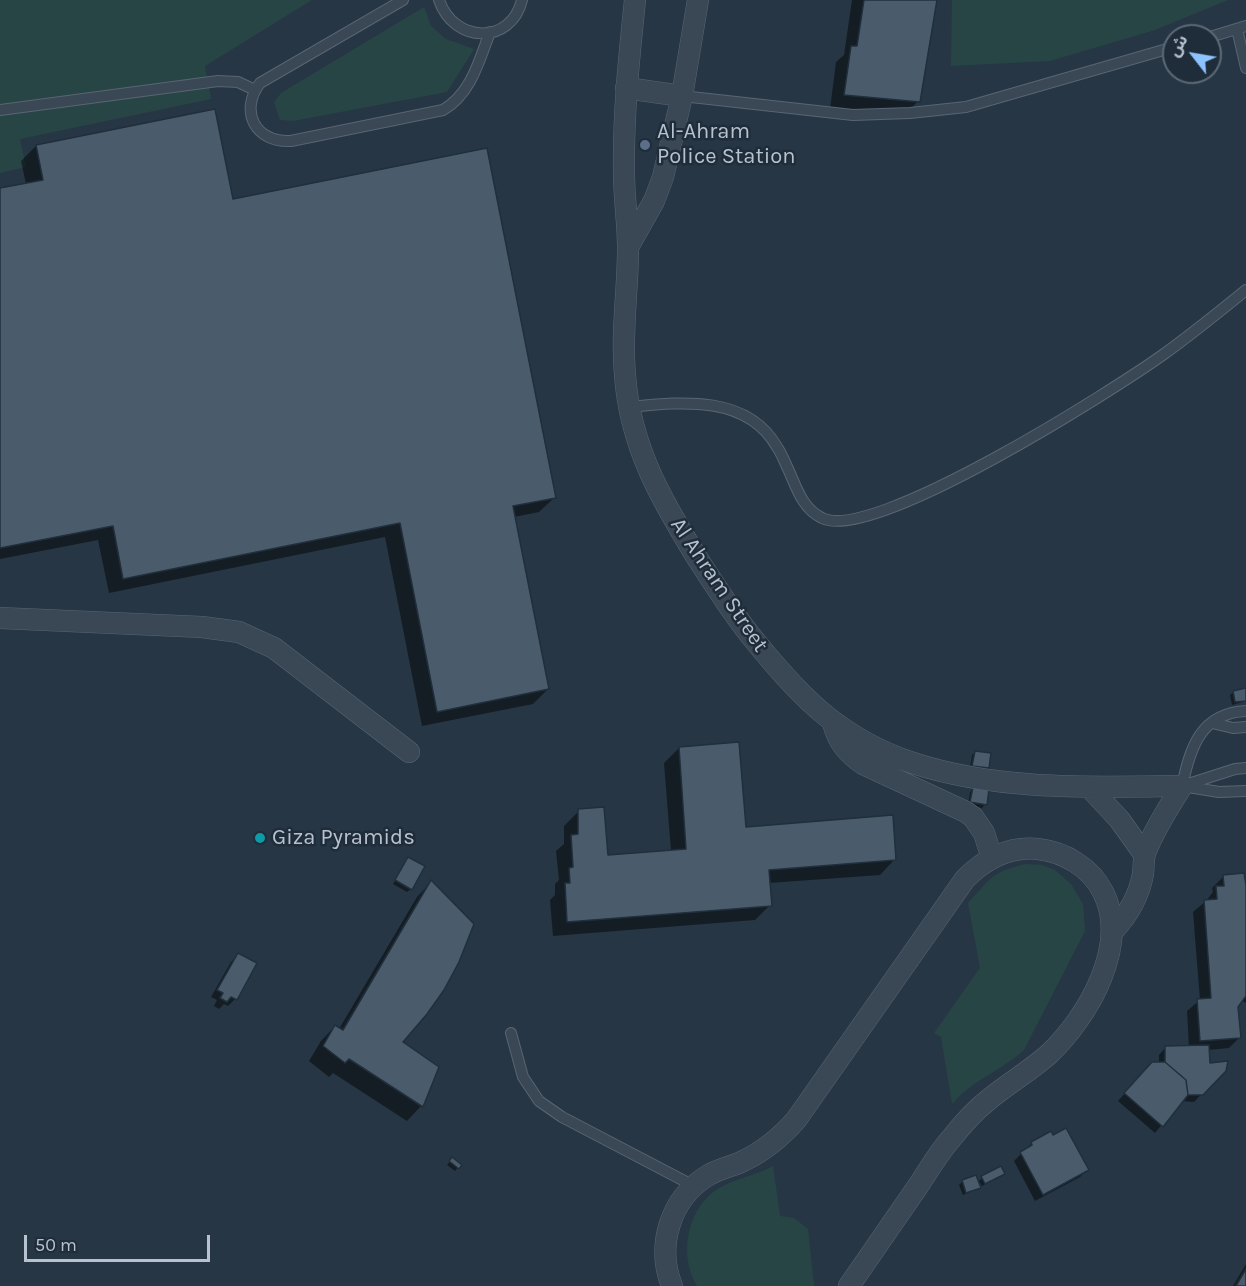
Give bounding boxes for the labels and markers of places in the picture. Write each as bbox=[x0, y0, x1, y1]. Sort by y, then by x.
place label: Al-Ahram Police Station bbox=[657, 119, 796, 170]
marker: Al-Ahram Police Station bbox=[638, 138, 652, 152]
place label: Giza Pyramids bbox=[272, 825, 415, 851]
marker: Giza Pyramids bbox=[253, 831, 267, 845]

